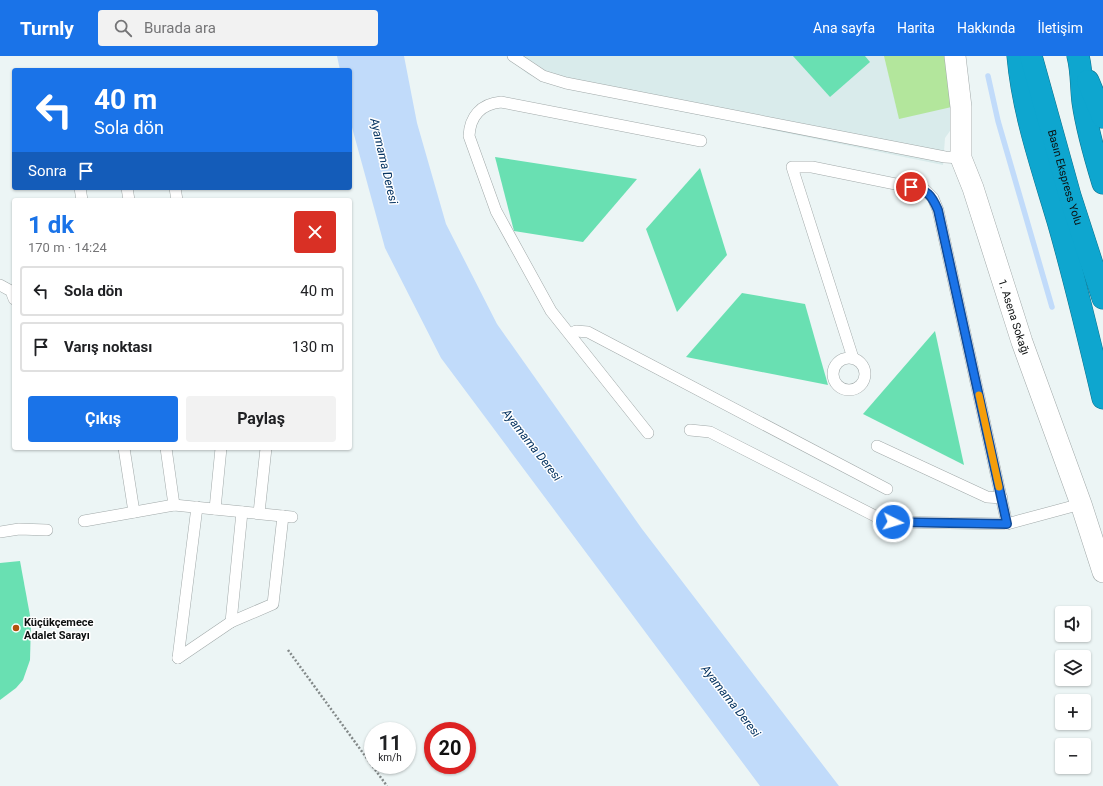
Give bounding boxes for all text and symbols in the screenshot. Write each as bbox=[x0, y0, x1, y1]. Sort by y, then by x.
search box bbox=[98, 10, 378, 46]
text: Turnly bbox=[20, 17, 74, 40]
icon: search bbox=[112, 17, 134, 39]
text: Burada ara bbox=[144, 19, 216, 37]
text: Ana sayfa bbox=[813, 20, 875, 36]
text: Harita bbox=[897, 20, 935, 36]
text: Hakkında bbox=[957, 20, 1015, 36]
text: İletişim bbox=[1037, 20, 1083, 36]
text: 40 m bbox=[94, 83, 157, 116]
icon: left bbox=[28, 84, 80, 136]
water label: Ayamama Deresi bbox=[367, 116, 401, 205]
text: Sola dön bbox=[94, 117, 164, 138]
street label: Basın Ekspress Yolu bbox=[1045, 128, 1085, 227]
icon: arrive bbox=[75, 160, 97, 182]
text: Sonra bbox=[28, 162, 67, 180]
pin bbox=[894, 170, 928, 204]
icon: arrive bbox=[900, 176, 922, 198]
text: 1 dk bbox=[28, 211, 74, 239]
button: close bbox=[294, 211, 336, 253]
text: 170 m · 14:24 bbox=[28, 240, 107, 255]
street label: 1. Asena Sokağı bbox=[996, 278, 1033, 356]
icon: left bbox=[30, 280, 52, 302]
text: Sola dön bbox=[64, 282, 123, 300]
text: 40 m bbox=[300, 282, 334, 300]
icon: arrive bbox=[30, 336, 52, 358]
text: Varış noktası bbox=[64, 338, 152, 356]
text: 130 m bbox=[292, 338, 334, 356]
button: Çıkış bbox=[28, 396, 178, 442]
button: Paylaş bbox=[186, 396, 336, 442]
water label: Ayamama Deresi bbox=[499, 405, 565, 484]
position arrow bbox=[872, 501, 914, 543]
map controls bbox=[1055, 606, 1091, 774]
button: sound bbox=[1055, 606, 1091, 642]
place label: Küçükçemece Adalet Sarayı bbox=[24, 616, 94, 642]
marker: Küçükçemece Adalet Sarayı bbox=[11, 623, 21, 633]
button: layers bbox=[1055, 650, 1091, 686]
water label: Ayamama Deresi bbox=[698, 661, 764, 740]
button: + bbox=[1055, 694, 1091, 730]
speed limit sign: 20 bbox=[424, 722, 476, 774]
text: 11 bbox=[379, 731, 401, 755]
button: − bbox=[1055, 738, 1091, 774]
text: km/h bbox=[378, 752, 402, 763]

